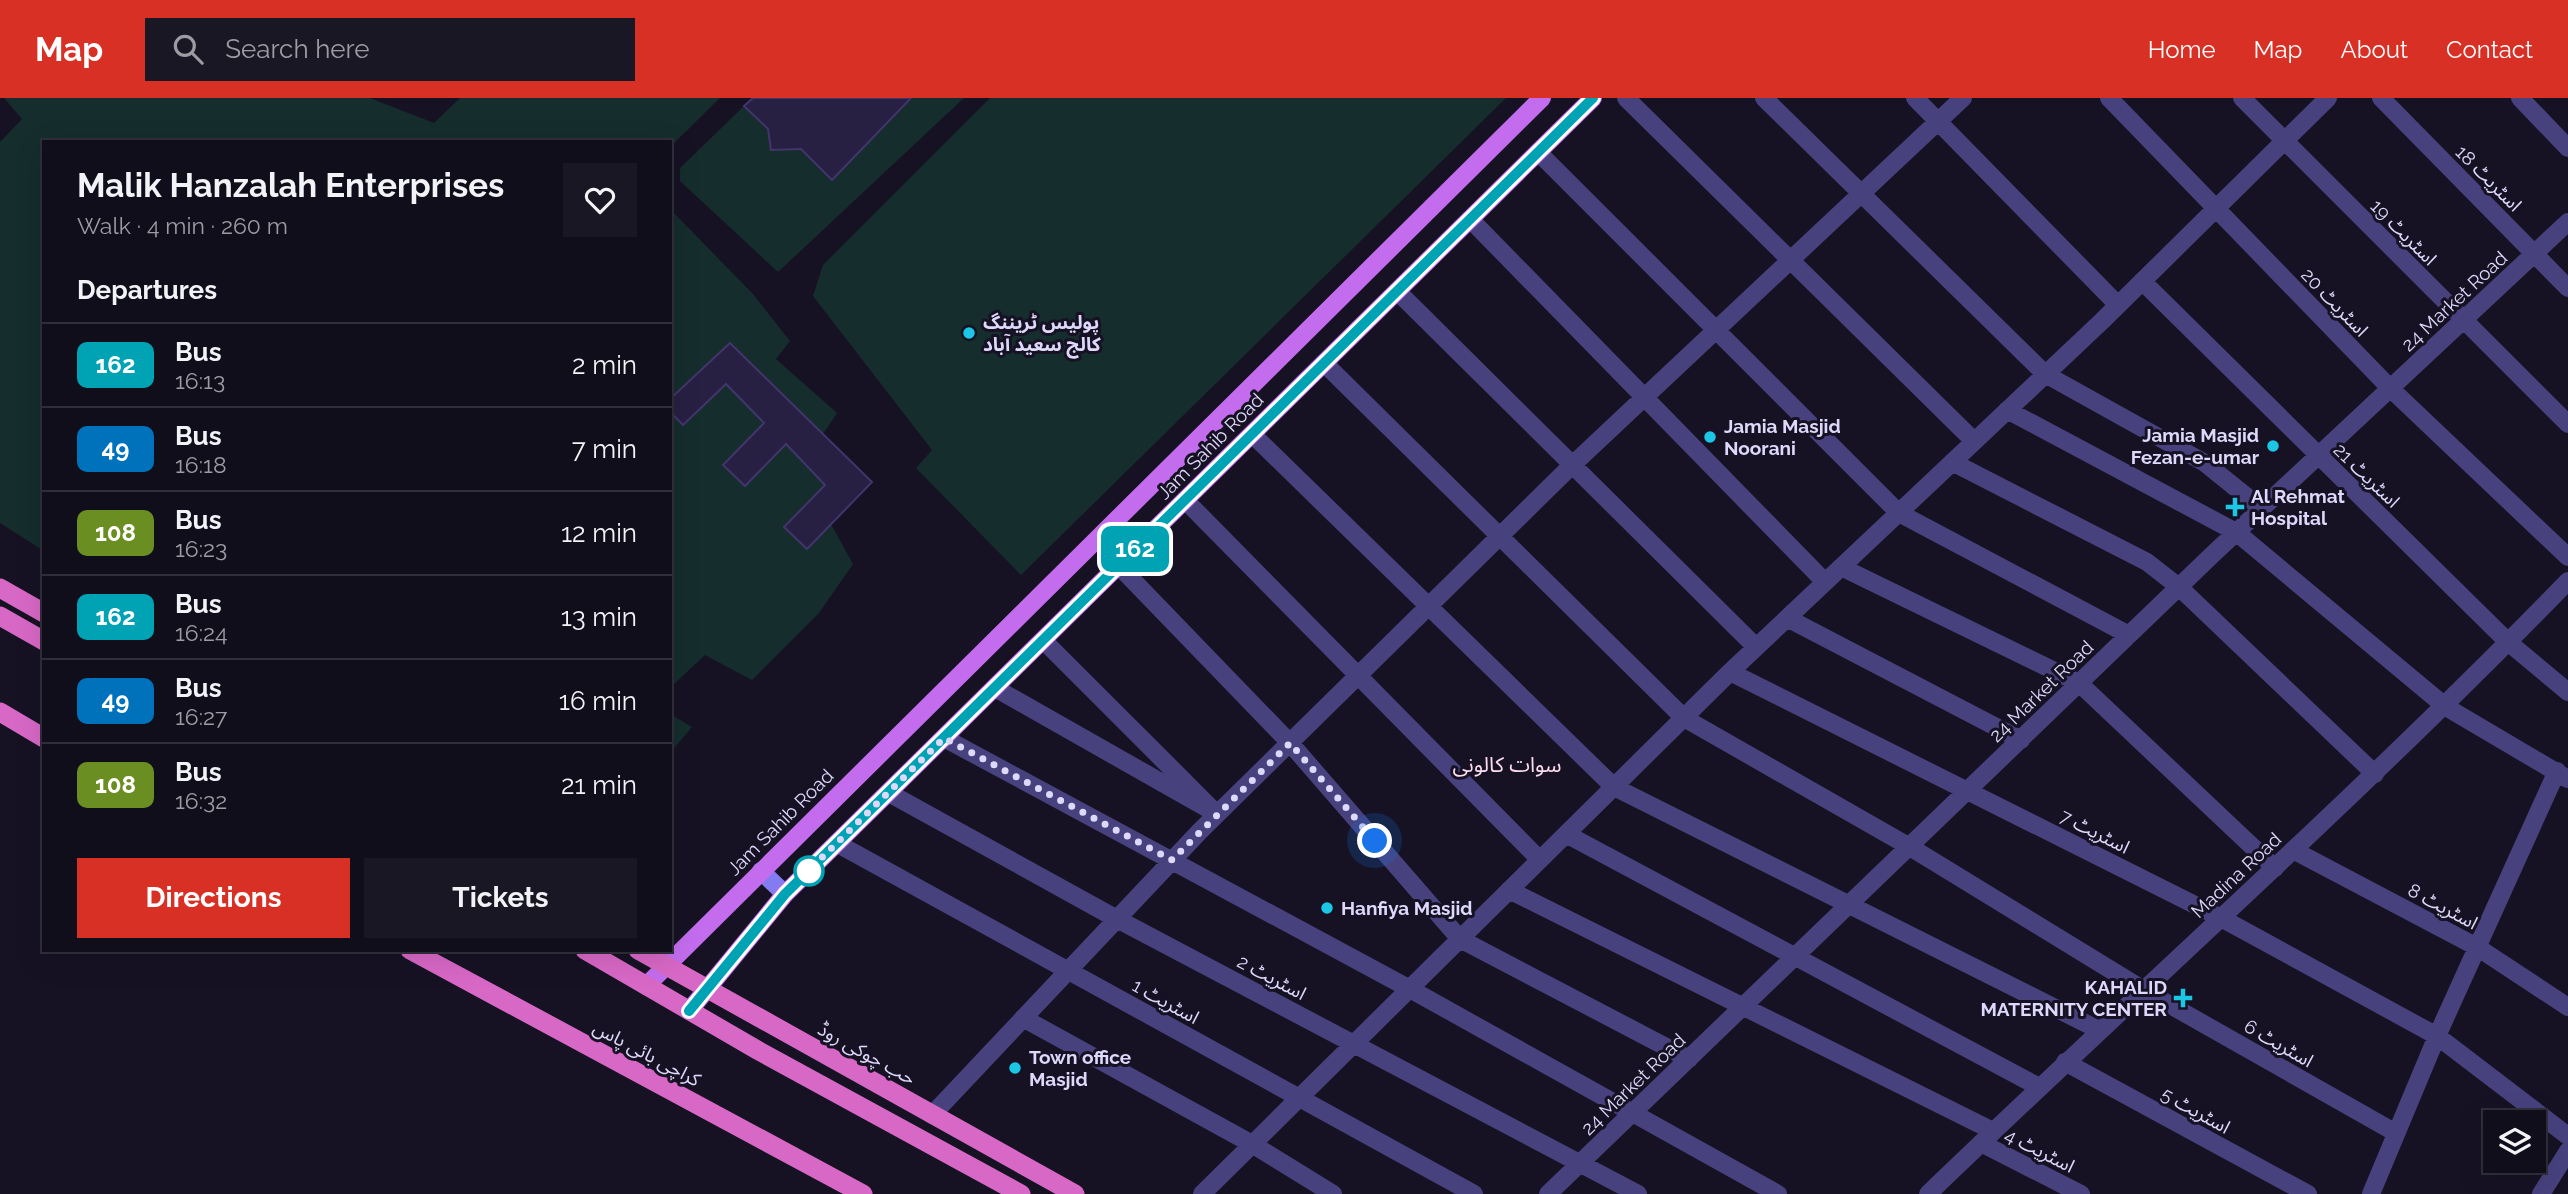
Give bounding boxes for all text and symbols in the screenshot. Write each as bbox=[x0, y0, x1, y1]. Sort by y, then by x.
search box bbox=[145, 18, 635, 81]
text: Map bbox=[35, 30, 103, 69]
icon: search bbox=[169, 30, 207, 68]
text: Search here bbox=[225, 34, 370, 64]
text: Home bbox=[2148, 35, 2216, 64]
text: Map bbox=[2254, 35, 2302, 64]
text: About bbox=[2340, 35, 2408, 64]
text: Contact bbox=[2446, 35, 2533, 64]
street label: اسٹریٹ 18 bbox=[2451, 140, 2527, 216]
button: heart bbox=[563, 163, 637, 237]
text: Malik Hanzalah Enterprises bbox=[77, 166, 504, 205]
street label: اسٹریٹ 19 bbox=[2366, 195, 2441, 270]
text: Walk · 4 min · 260 m bbox=[77, 212, 288, 239]
street label: 24 Market Road bbox=[2397, 247, 2511, 355]
street label: اسٹریٹ 20 bbox=[2296, 263, 2373, 341]
text: Departures bbox=[77, 275, 217, 305]
place label: پولیس ٹریننگ کالج سعید آباد bbox=[983, 311, 1101, 359]
marker: پولیس ٹریننگ کالج سعید آباد bbox=[961, 325, 977, 341]
text: Bus bbox=[175, 337, 222, 367]
text: 162 bbox=[96, 350, 135, 379]
text: 2 min bbox=[572, 350, 637, 380]
text: 16:13 bbox=[175, 367, 225, 394]
street label: Jam Sahib Road bbox=[1152, 388, 1268, 504]
place label: Jamia Masjid Noorani bbox=[1724, 415, 1841, 459]
text: Bus bbox=[175, 421, 222, 451]
place label: Jamia Masjid Fezan-e-umar bbox=[2131, 424, 2260, 468]
marker: Jamia Masjid Noorani bbox=[1702, 429, 1718, 445]
text: 49 bbox=[102, 434, 129, 463]
text: 7 min bbox=[572, 434, 637, 464]
marker: Jamia Masjid Fezan-e-umar bbox=[2265, 438, 2281, 454]
street label: اسٹریٹ 21 bbox=[2329, 438, 2404, 512]
text: 16:18 bbox=[175, 451, 227, 478]
place label: Al Rehmat Hospital bbox=[2251, 485, 2345, 529]
marker: Al Rehmat Hospital bbox=[2225, 497, 2245, 517]
text: Bus bbox=[175, 505, 222, 535]
text: 108 bbox=[95, 518, 136, 547]
text: 12 min bbox=[561, 518, 637, 548]
line badge: 162 bbox=[1095, 526, 1175, 572]
text: 162 bbox=[1115, 534, 1155, 563]
text: 16:23 bbox=[175, 535, 227, 562]
text: Bus bbox=[175, 589, 222, 619]
text: 162 bbox=[96, 602, 135, 631]
text: 13 min bbox=[561, 602, 637, 632]
text: 16:24 bbox=[175, 619, 228, 646]
street label: 24 Market Road bbox=[1984, 636, 2098, 746]
text: Bus bbox=[175, 673, 222, 703]
text: 49 bbox=[102, 686, 129, 715]
text: 16 min bbox=[559, 686, 637, 716]
text: 16:27 bbox=[175, 703, 227, 730]
district label: سوات کالونی bbox=[1453, 752, 1561, 777]
text: Bus bbox=[175, 757, 222, 787]
street label: Jam Sahib Road bbox=[722, 764, 838, 880]
text: 108 bbox=[95, 770, 136, 799]
text: 21 min bbox=[561, 770, 637, 800]
text: 16:32 bbox=[175, 787, 227, 814]
street label: اسٹریٹ 7 bbox=[2056, 804, 2133, 859]
your location bbox=[1357, 823, 1392, 858]
street label: Madina Road bbox=[2187, 828, 2285, 922]
unlabelled marker bbox=[794, 856, 824, 886]
button: Directions bbox=[77, 858, 350, 938]
button: Tickets bbox=[364, 858, 637, 938]
street label: اسٹریٹ 8 bbox=[2404, 878, 2482, 934]
place label: Hanfiya Masjid bbox=[1341, 897, 1473, 919]
marker: Hanfiya Masjid bbox=[1319, 900, 1335, 916]
street label: اسٹریٹ 2 bbox=[1233, 950, 1310, 1005]
street label: اسٹریٹ 1 bbox=[1128, 974, 1203, 1029]
place label: KAHALID MATERNITY CENTER bbox=[1980, 976, 2167, 1020]
marker: KAHALID MATERNITY CENTER bbox=[2173, 988, 2193, 1008]
street label: اسٹریٹ 6 bbox=[2240, 1014, 2318, 1072]
street label: کراچی بائی پاس bbox=[589, 1016, 705, 1093]
street label: حب چوکی روڈ bbox=[813, 1017, 920, 1091]
street label: 24 Market Road bbox=[1576, 1029, 1690, 1139]
place label: Town office Masjid bbox=[1029, 1046, 1131, 1090]
marker: Town office Masjid bbox=[1007, 1060, 1023, 1076]
street label: اسٹریٹ 5 bbox=[2157, 1082, 2234, 1139]
map controls bbox=[2483, 1110, 2546, 1173]
button: layers bbox=[2483, 1110, 2546, 1173]
street label: اسٹریٹ 4 bbox=[2001, 1123, 2078, 1178]

